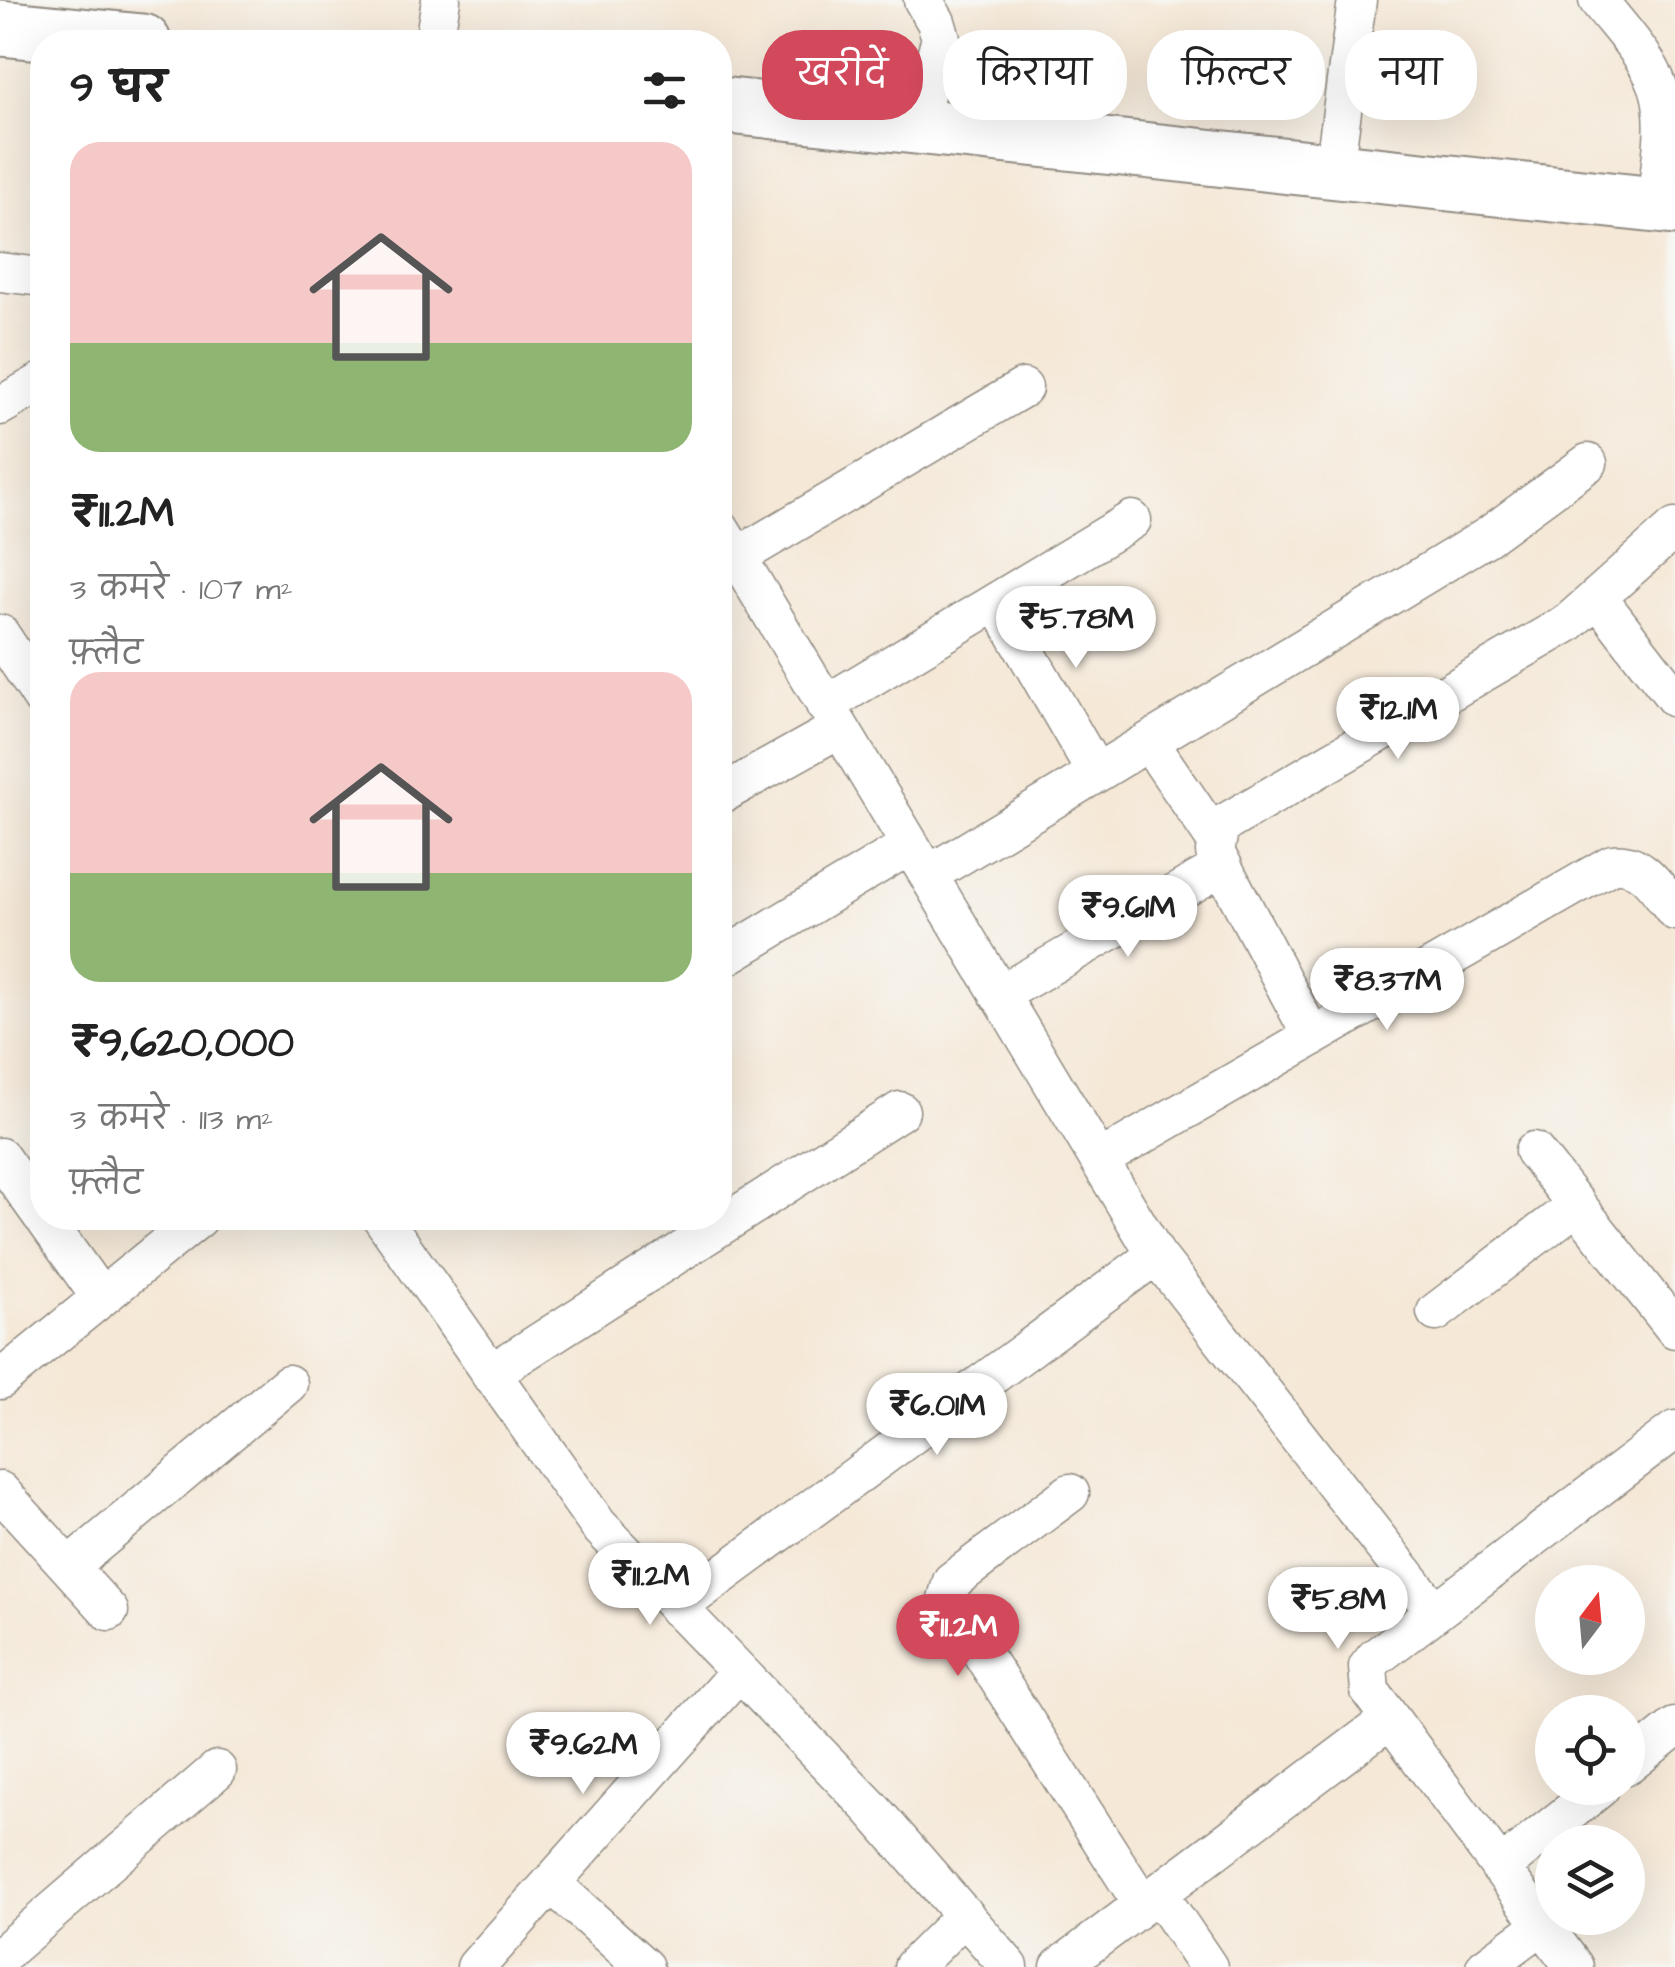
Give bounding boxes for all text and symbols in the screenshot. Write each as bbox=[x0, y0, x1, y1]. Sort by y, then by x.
chip: खरीदें bbox=[762, 30, 923, 120]
chip: किराया bbox=[943, 30, 1127, 120]
chip: फ़िल्टर bbox=[1147, 30, 1325, 120]
chip: नया bbox=[1345, 30, 1477, 120]
text: 9 घर bbox=[70, 60, 167, 118]
icon: filters bbox=[637, 63, 692, 118]
icon: home bbox=[291, 207, 471, 387]
text: ₹11.2M bbox=[70, 485, 174, 543]
text: 3 कमरे · 107 m² bbox=[70, 567, 293, 612]
pin: ₹5.78M bbox=[995, 586, 1157, 671]
text: ₹5.78M bbox=[1018, 596, 1134, 641]
text: फ़्लैट bbox=[70, 632, 143, 677]
pin: ₹12.1M bbox=[1317, 677, 1479, 762]
text: ₹12.1M bbox=[1358, 687, 1438, 732]
icon: home bbox=[291, 737, 471, 917]
pin: ₹9.61M bbox=[1047, 875, 1209, 960]
text: ₹9.61M bbox=[1080, 885, 1176, 930]
pin: ₹8.37M bbox=[1306, 948, 1468, 1033]
text: ₹8.37M bbox=[1332, 958, 1442, 1003]
text: ₹9,620,000 bbox=[70, 1015, 294, 1073]
text: 3 कमरे · 113 m² bbox=[70, 1097, 273, 1142]
text: फ़्लैट bbox=[70, 1162, 143, 1207]
pin: ₹6.01M bbox=[856, 1373, 1018, 1458]
text: ₹6.01M bbox=[888, 1383, 986, 1428]
pin: ₹11.2M bbox=[569, 1543, 731, 1628]
text: ₹11.2M bbox=[610, 1553, 690, 1598]
north arrow bbox=[1535, 1565, 1645, 1675]
map controls bbox=[1535, 1565, 1645, 1935]
pin: ₹5.8M bbox=[1268, 1567, 1408, 1652]
text: ₹5.8M bbox=[1290, 1577, 1386, 1622]
pin: ₹11.2M bbox=[877, 1594, 1039, 1679]
text: ₹11.2M bbox=[918, 1604, 998, 1649]
button: locate bbox=[1535, 1695, 1645, 1805]
pin: ₹9.62M bbox=[502, 1712, 664, 1797]
text: ₹9.62M bbox=[528, 1722, 638, 1767]
button: layers bbox=[1535, 1825, 1645, 1935]

